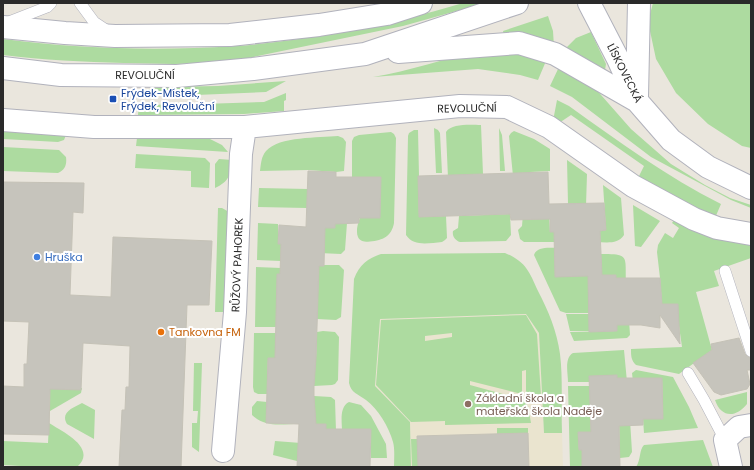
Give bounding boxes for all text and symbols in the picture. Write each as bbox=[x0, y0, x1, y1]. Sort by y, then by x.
street label: LÍSKOVECKÁ bbox=[603, 41, 647, 106]
street label: REVOLUČNÍ bbox=[115, 67, 175, 83]
place label: Frýdek-Místek, Frýdek, Revoluční bbox=[121, 85, 215, 114]
marker: Frýdek-Místek, Frýdek, Revoluční bbox=[108, 94, 118, 104]
street label: REVOLUČNÍ bbox=[437, 99, 497, 117]
street label: RŮŽOVÝ PAHOREK bbox=[227, 217, 247, 312]
place label: Hruška bbox=[45, 249, 83, 265]
marker: Hruška bbox=[32, 252, 42, 262]
place label: Tankovna FM bbox=[169, 324, 241, 340]
marker: Tankovna FM bbox=[156, 327, 166, 337]
place label: Základní škola a mateřská škola Naděje bbox=[476, 390, 602, 419]
marker: Základní škola a mateřská škola Naděje bbox=[463, 399, 473, 409]

